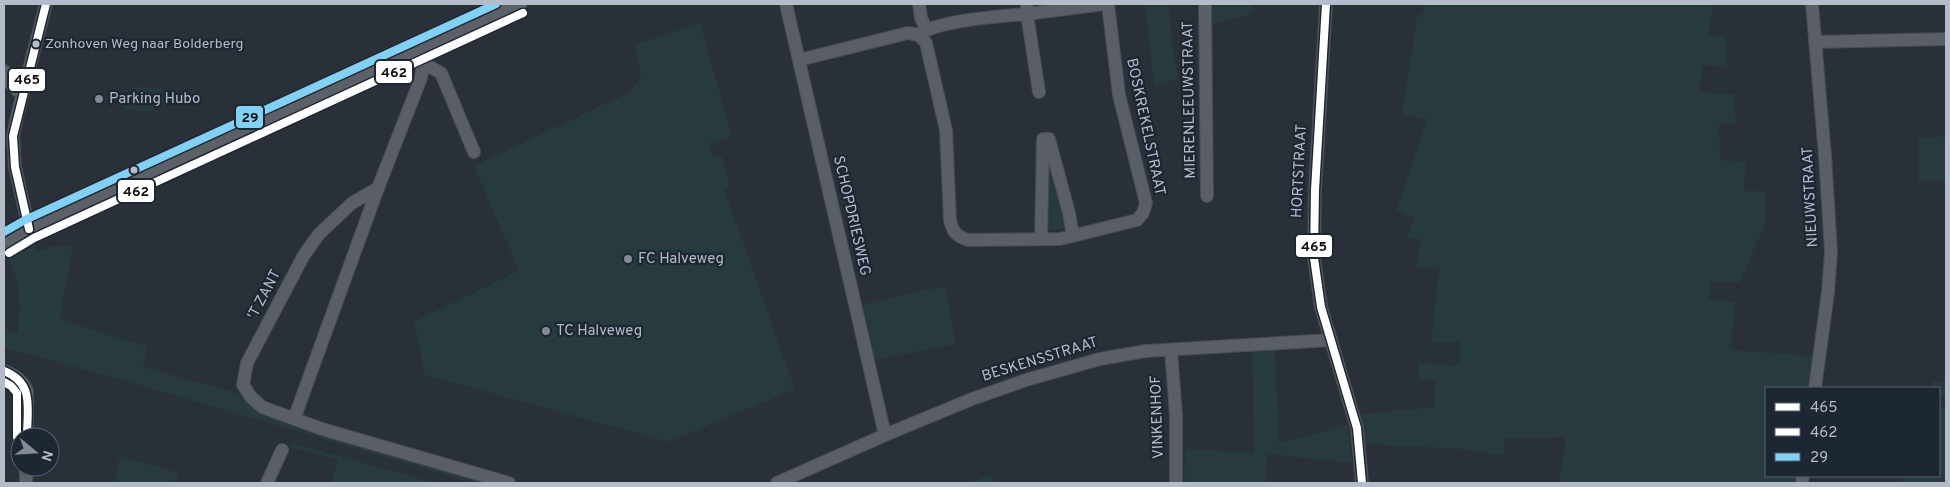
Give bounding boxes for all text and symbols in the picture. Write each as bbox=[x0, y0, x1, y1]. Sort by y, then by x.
street label: MIERENLEEUWSTRAAT bbox=[1179, 21, 1201, 179]
place label: Zonhoven Weg naar Bolderberg bbox=[45, 36, 244, 53]
marker: Zonhoven Weg naar Bolderberg bbox=[31, 39, 41, 49]
street label: BOSKREKELSTRAAT bbox=[1121, 57, 1169, 197]
line badge: 462 bbox=[375, 60, 413, 84]
text: 462 bbox=[381, 65, 407, 82]
line badge: 465 bbox=[8, 68, 46, 92]
text: 465 bbox=[14, 72, 40, 89]
place label: Parking Hubo bbox=[109, 90, 200, 109]
marker: Parking Hubo bbox=[93, 93, 105, 105]
line badge: 29 bbox=[235, 105, 264, 129]
text: 29 bbox=[241, 110, 259, 127]
street label: HORTSTRAAT bbox=[1288, 124, 1312, 218]
street label: NIEUWSTRAAT bbox=[1799, 146, 1823, 248]
street label: SCHOPDRIESWEG bbox=[828, 154, 874, 278]
unlabelled marker bbox=[129, 165, 139, 175]
line badge: 462 bbox=[117, 179, 155, 203]
text: 462 bbox=[123, 184, 149, 201]
line badge: 465 bbox=[1295, 234, 1333, 258]
text: 465 bbox=[1301, 239, 1327, 256]
place label: FC Halveweg bbox=[638, 250, 724, 269]
marker: FC Halveweg bbox=[622, 253, 634, 265]
street label: 'T ZANT bbox=[244, 267, 286, 323]
place label: TC Halveweg bbox=[556, 322, 642, 341]
marker: TC Halveweg bbox=[540, 325, 552, 337]
street label: BESKENSSTRAAT bbox=[980, 333, 1100, 387]
street label: VINKENHOF bbox=[1147, 375, 1169, 459]
legend bbox=[1765, 387, 1940, 477]
text: 465 bbox=[1810, 399, 1838, 418]
text: 462 bbox=[1810, 424, 1837, 443]
north arrow bbox=[10, 427, 60, 477]
text: N bbox=[36, 448, 56, 463]
text: 29 bbox=[1810, 449, 1828, 468]

